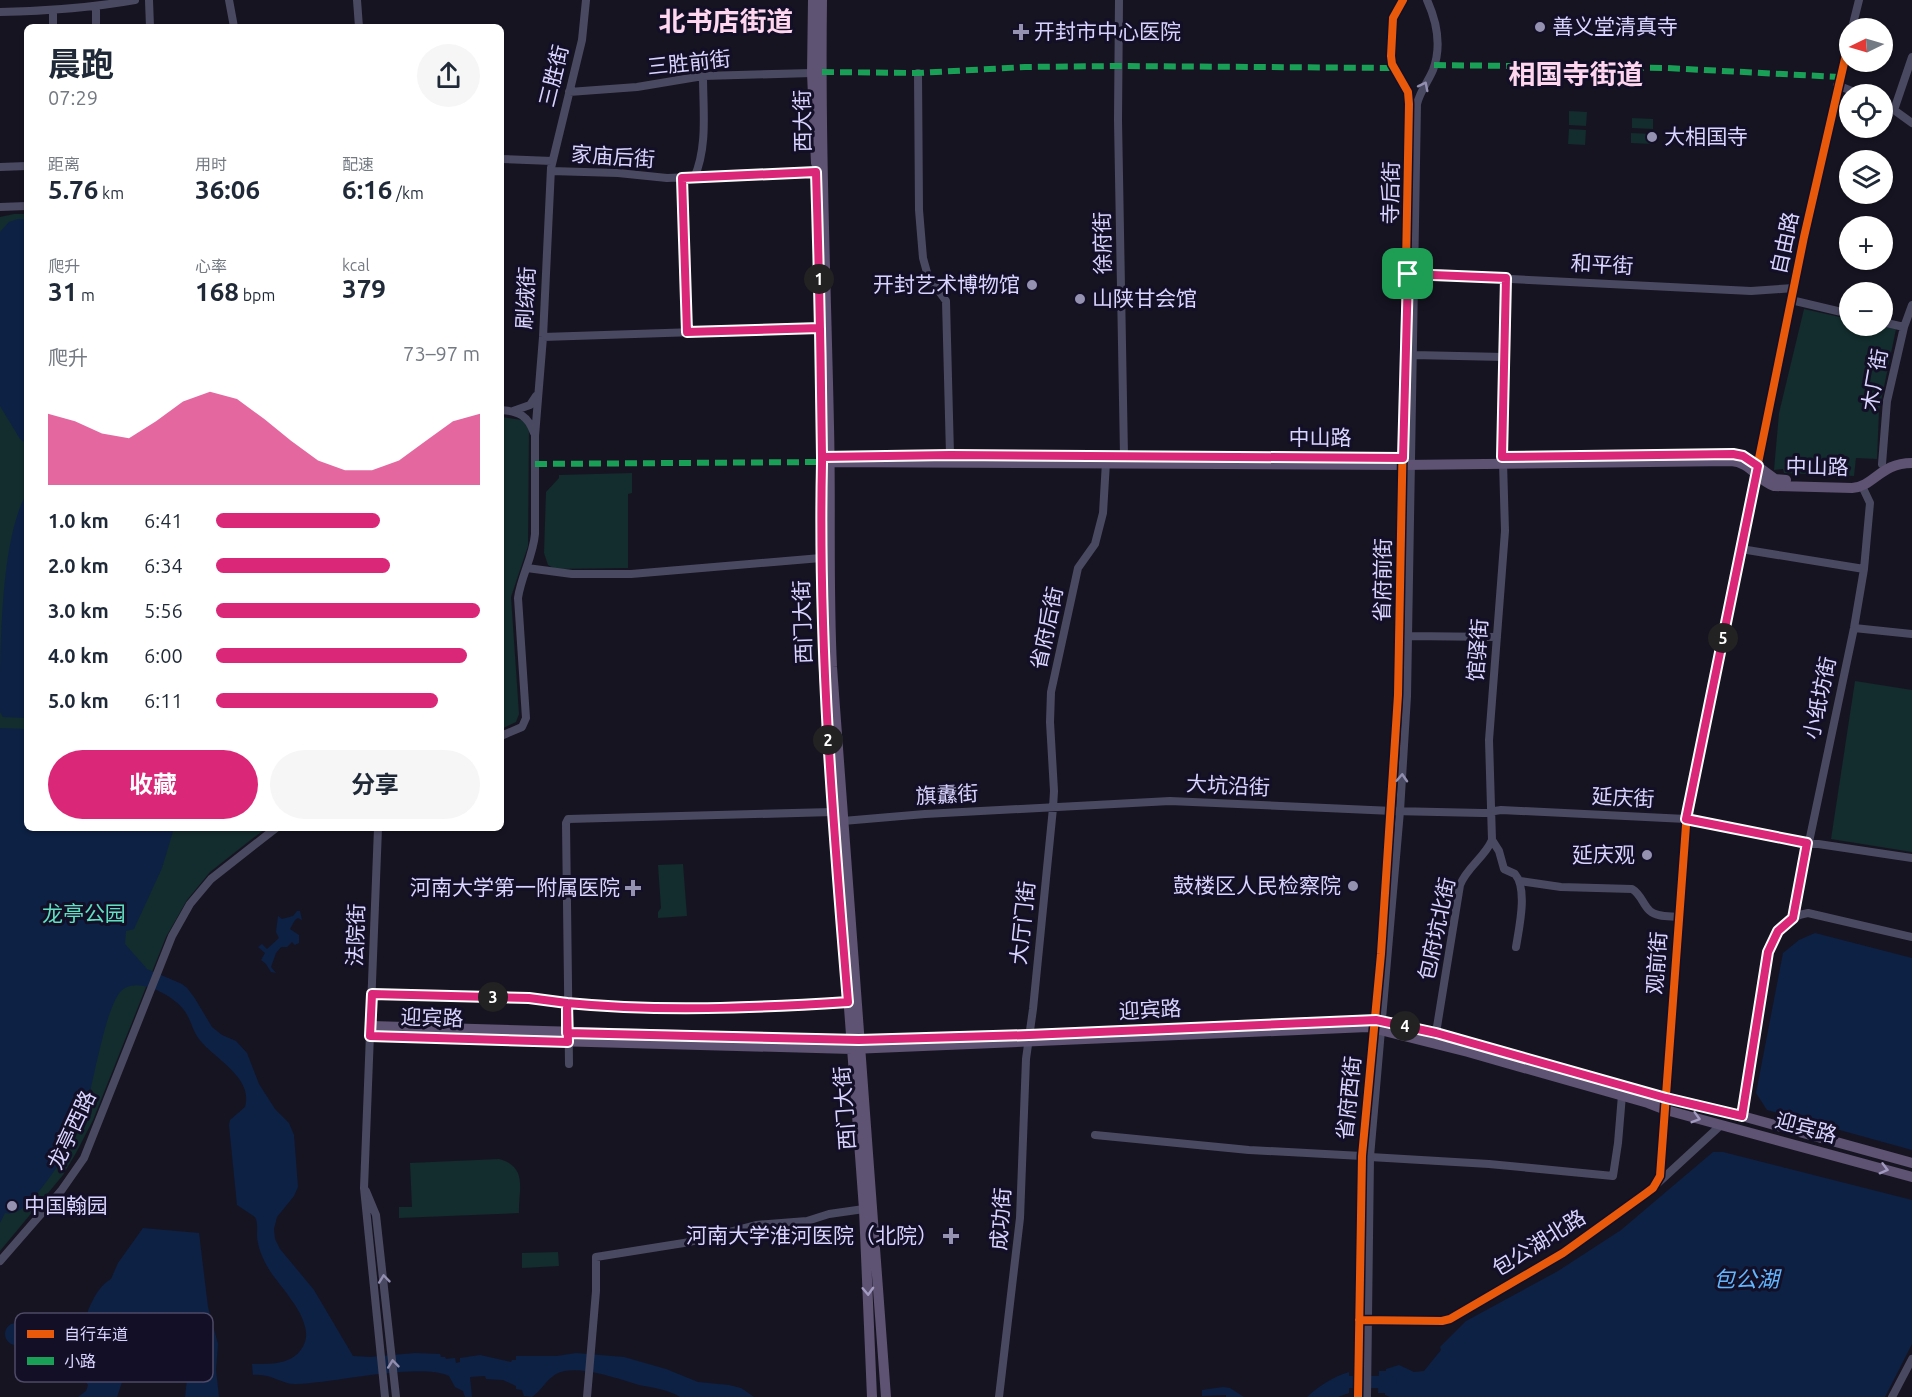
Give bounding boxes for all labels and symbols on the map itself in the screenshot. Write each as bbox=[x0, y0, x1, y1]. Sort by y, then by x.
district label: 北书店街道 bbox=[659, 6, 794, 36]
place label: 善义堂清真寺 bbox=[1552, 14, 1678, 38]
north arrow bbox=[1839, 18, 1893, 72]
place label: 开封市中心医院 bbox=[1034, 19, 1181, 43]
marker: 善义堂清真寺 bbox=[1533, 20, 1547, 34]
marker: 开封市中心医院 bbox=[1012, 23, 1030, 41]
street label: 三胜街 bbox=[534, 42, 572, 109]
street label: 三胜前街 bbox=[646, 46, 732, 78]
district label: 相国寺街道 bbox=[1509, 59, 1644, 89]
one-way arrow bbox=[1417, 82, 1428, 92]
street label: 西大街 bbox=[789, 89, 815, 153]
place label: 大相国寺 bbox=[1664, 124, 1748, 148]
marker: 大相国寺 bbox=[1645, 130, 1659, 144]
street label: 家庙后街 bbox=[570, 141, 656, 171]
street label: 寺后街 bbox=[1377, 161, 1403, 225]
street label: 自由路 bbox=[1766, 209, 1802, 276]
street label: 徐府街 bbox=[1089, 211, 1115, 275]
pin bbox=[1382, 248, 1433, 299]
street label: 和平街 bbox=[1570, 250, 1634, 278]
pin: 1 bbox=[804, 264, 834, 294]
street label: 刷绒街 bbox=[511, 266, 539, 330]
place label: 开封艺术博物馆 bbox=[873, 272, 1020, 296]
marker: 开封艺术博物馆 bbox=[1025, 278, 1039, 292]
place label: 山陕甘会馆 bbox=[1092, 286, 1197, 310]
marker: 山陕甘会馆 bbox=[1073, 292, 1087, 306]
street label: 木厂街 bbox=[1857, 347, 1891, 413]
street label: 中山路 bbox=[1289, 425, 1352, 449]
street label: 中山路 bbox=[1785, 453, 1849, 479]
street label: 省府前街 bbox=[1369, 538, 1395, 622]
street label: 西门大街 bbox=[789, 580, 815, 664]
street label: 省府后街 bbox=[1026, 584, 1066, 671]
street label: 馆驿街 bbox=[1463, 618, 1491, 682]
pin: 5 bbox=[1708, 623, 1738, 653]
street label: 小纸坊街 bbox=[1799, 654, 1839, 741]
pin: 2 bbox=[813, 725, 843, 755]
street label: 大坑沿街 bbox=[1185, 771, 1271, 799]
one-way arrow bbox=[1396, 773, 1409, 782]
street label: 旗纛街 bbox=[915, 780, 979, 808]
street label: 延庆街 bbox=[1591, 783, 1655, 811]
place label: 延庆观 bbox=[1572, 842, 1635, 866]
marker: 延庆观 bbox=[1640, 848, 1654, 862]
place label: 鼓楼区人民检察院 bbox=[1173, 873, 1341, 897]
place label: 河南大学第一附属医院 bbox=[410, 875, 620, 899]
street label: 包府坑北街 bbox=[1413, 875, 1459, 983]
marker: 河南大学第一附属医院 bbox=[624, 879, 642, 897]
marker: 鼓楼区人民检察院 bbox=[1346, 879, 1360, 893]
street label: 大厅门街 bbox=[1006, 880, 1038, 966]
park label: 龙亭公园 bbox=[42, 901, 126, 925]
street label: 法院街 bbox=[342, 903, 368, 967]
street label: 观前街 bbox=[1642, 931, 1670, 995]
pin: 3 bbox=[478, 982, 508, 1012]
street label: 迎宾路 bbox=[1118, 995, 1182, 1023]
street label: 迎宾路 bbox=[400, 1004, 464, 1030]
pin: 4 bbox=[1390, 1011, 1420, 1041]
street label: 省府西街 bbox=[1332, 1055, 1364, 1141]
street label: 西门大街 bbox=[829, 1065, 859, 1151]
street label: 龙亭西路 bbox=[42, 1086, 100, 1173]
street label: 迎宾路 bbox=[1773, 1107, 1840, 1147]
one-way arrow bbox=[1690, 1111, 1701, 1123]
one-way arrow bbox=[1878, 1162, 1889, 1174]
street label: 成功街 bbox=[986, 1187, 1014, 1251]
place label: 中国翰园 bbox=[24, 1193, 108, 1217]
marker: 中国翰园 bbox=[5, 1199, 19, 1213]
street label: 包公湖北路 bbox=[1488, 1204, 1589, 1280]
place label: 河南大学淮河医院（北院） bbox=[686, 1223, 938, 1247]
marker: 河南大学淮河医院（北院） bbox=[942, 1227, 960, 1245]
water label: 包公湖 bbox=[1713, 1266, 1782, 1291]
one-way arrow bbox=[378, 1274, 391, 1283]
one-way arrow bbox=[862, 1286, 874, 1295]
legend bbox=[15, 1313, 213, 1382]
text: 自行车道 bbox=[64, 1325, 128, 1343]
text: 小路 bbox=[64, 1352, 96, 1370]
one-way arrow bbox=[387, 1359, 400, 1368]

